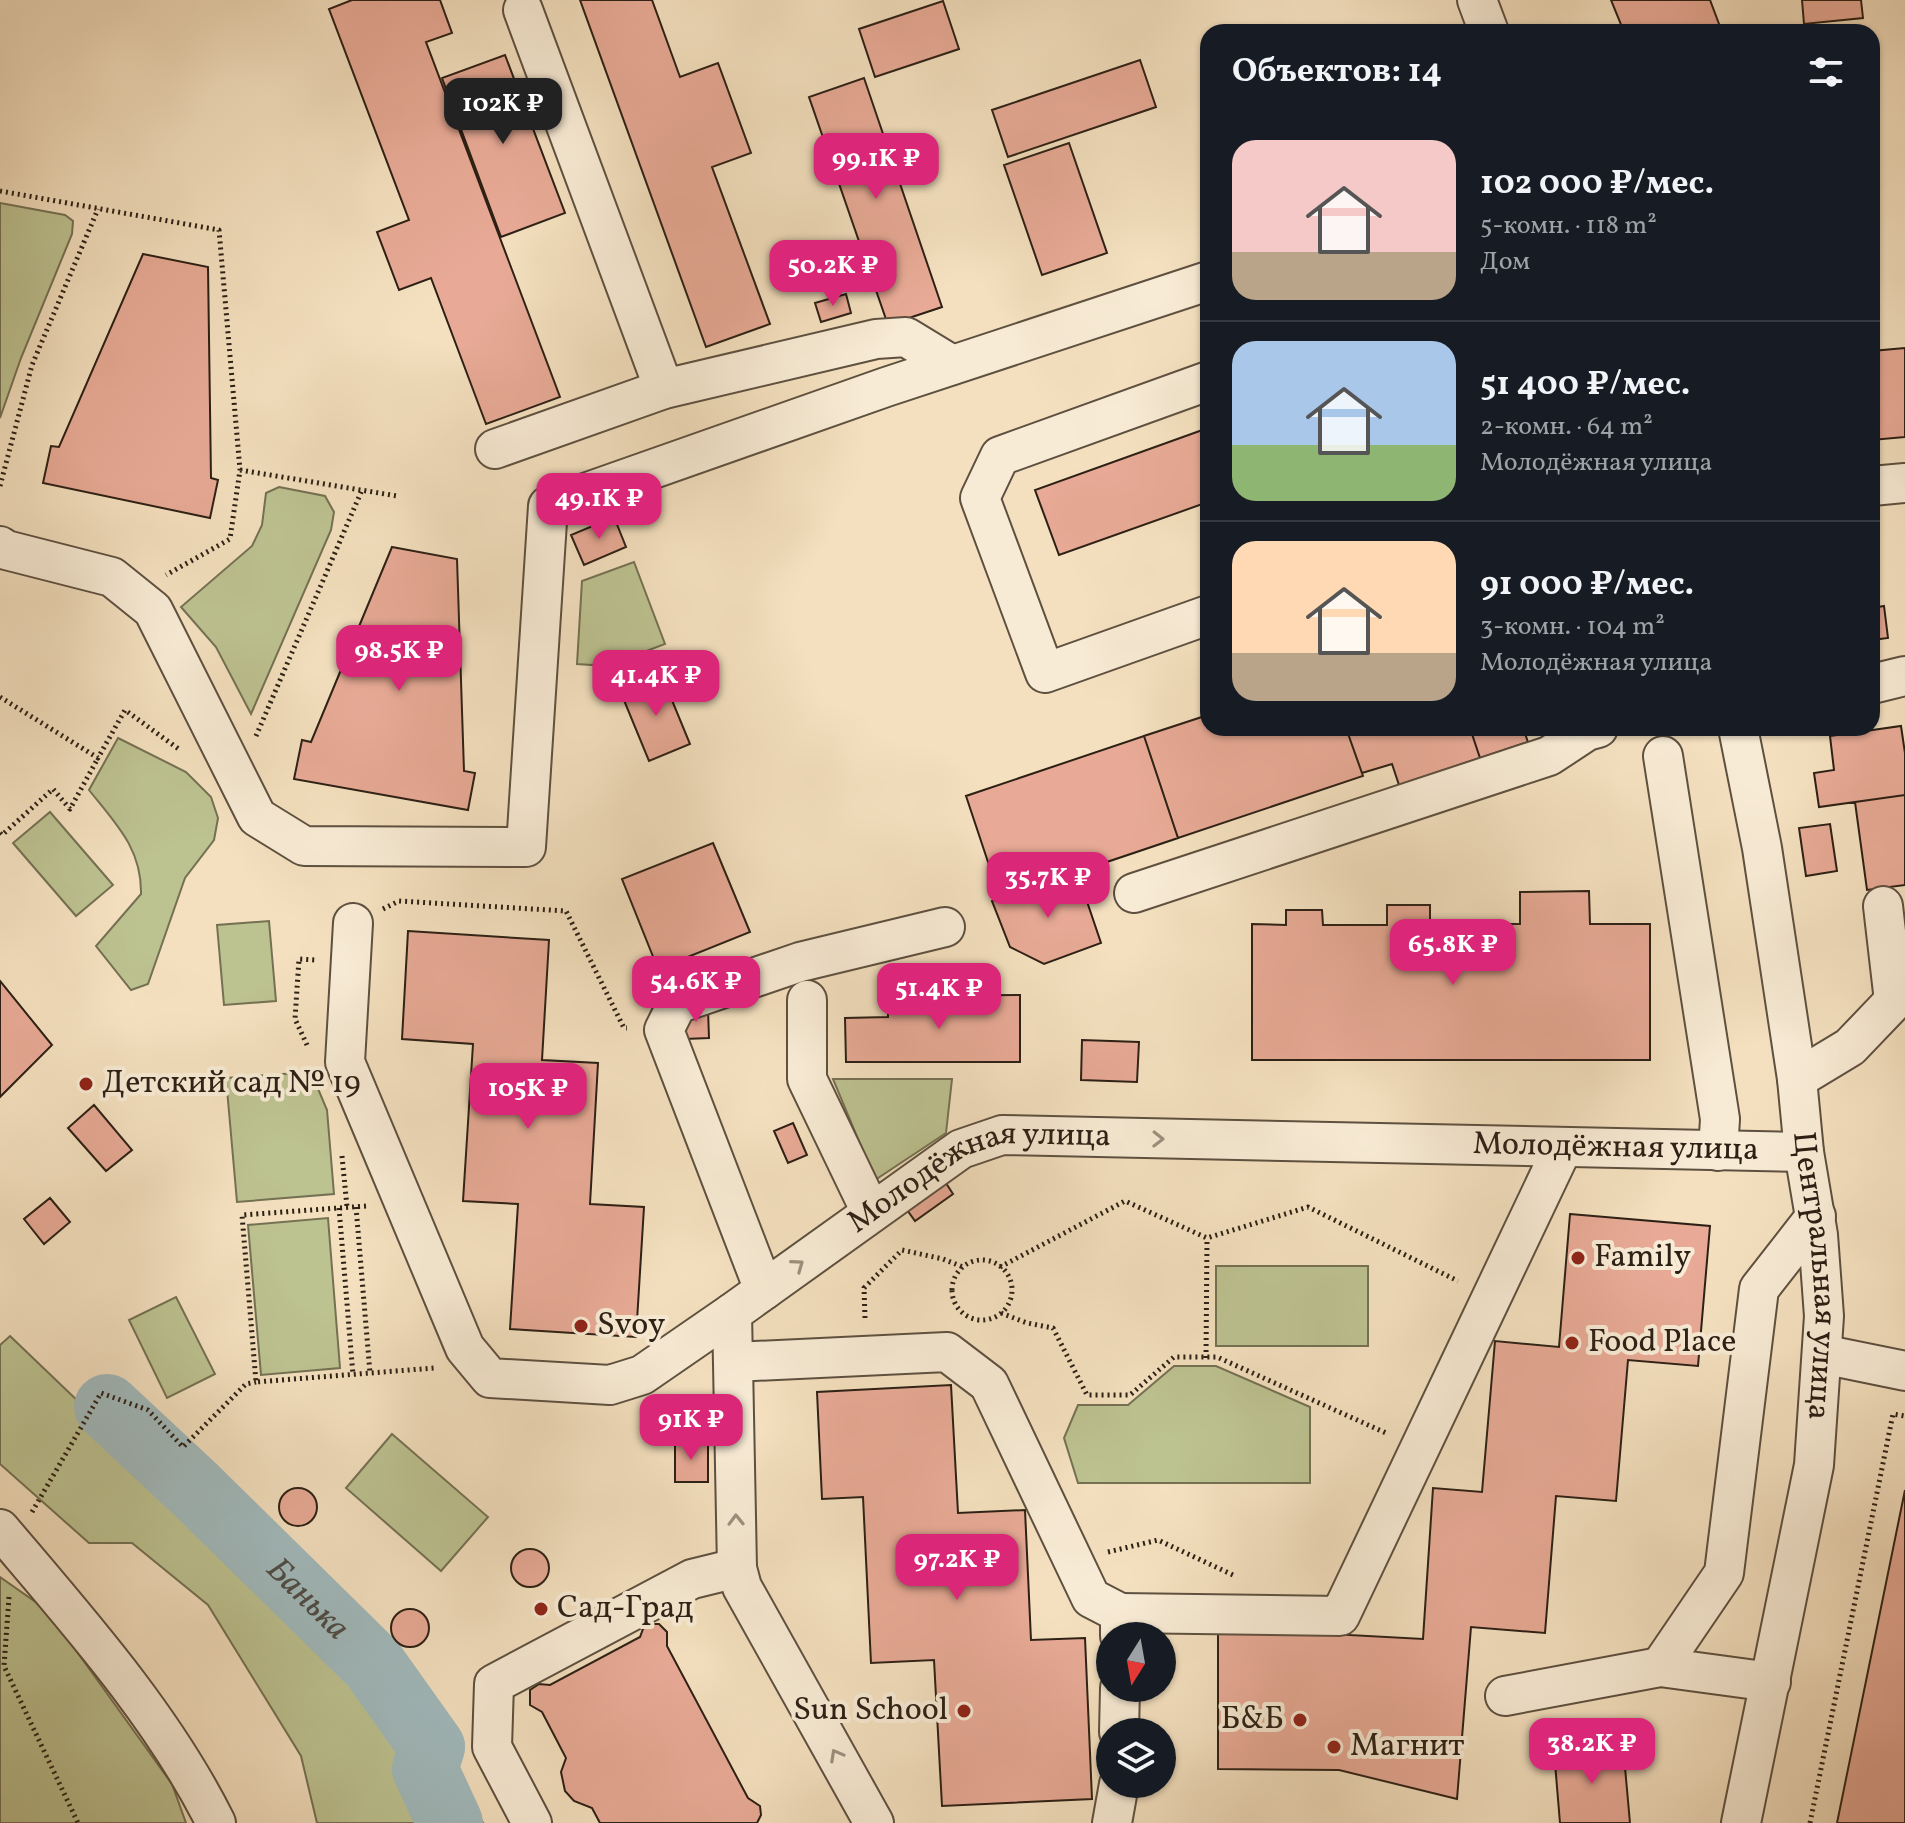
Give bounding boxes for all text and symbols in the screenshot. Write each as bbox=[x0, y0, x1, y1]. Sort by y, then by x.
text: Объектов: 14 bbox=[1232, 49, 1442, 96]
icon: filters bbox=[1804, 50, 1848, 94]
pin: 102K ₽ bbox=[438, 78, 568, 146]
text: 102K ₽ bbox=[462, 86, 544, 122]
pin: 99.1K ₽ bbox=[802, 133, 950, 201]
text: 99.1K ₽ bbox=[832, 141, 920, 177]
text: 102 000 ₽/мес. bbox=[1480, 161, 1714, 208]
icon: home bbox=[1296, 172, 1392, 268]
text: 5-комн. · 118 m² bbox=[1480, 208, 1657, 244]
pin: 50.2K ₽ bbox=[759, 240, 907, 308]
text: Дом bbox=[1480, 244, 1530, 280]
text: 50.2K ₽ bbox=[787, 248, 879, 284]
text: 51 400 ₽/мес. bbox=[1480, 362, 1690, 409]
icon: home bbox=[1296, 373, 1392, 469]
text: 2-комн. · 64 m² bbox=[1480, 409, 1653, 445]
text: Молодёжная улица bbox=[1480, 445, 1712, 481]
pin: 49.1K ₽ bbox=[525, 473, 673, 541]
text: 49.1K ₽ bbox=[554, 481, 644, 517]
text: 91 000 ₽/мес. bbox=[1480, 562, 1694, 609]
icon: home bbox=[1296, 573, 1392, 669]
text: 3-комн. · 104 m² bbox=[1480, 609, 1665, 645]
pin: 98.5K ₽ bbox=[325, 625, 473, 693]
text: 98.5K ₽ bbox=[354, 633, 444, 669]
text: Молодёжная улица bbox=[1480, 645, 1712, 681]
pin: 41.4K ₽ bbox=[582, 650, 730, 718]
text: 41.4K ₽ bbox=[610, 658, 702, 694]
pin: 35.7K ₽ bbox=[974, 852, 1122, 920]
text: 35.7K ₽ bbox=[1005, 860, 1091, 896]
pin: 65.8K ₽ bbox=[1379, 919, 1527, 987]
text: 65.8K ₽ bbox=[1408, 927, 1498, 963]
pin: 54.6K ₽ bbox=[622, 956, 770, 1024]
pin: 51.4K ₽ bbox=[865, 963, 1013, 1031]
text: 54.6K ₽ bbox=[650, 964, 742, 1000]
text: 51.4K ₽ bbox=[895, 971, 983, 1007]
place label: Детский сад № 19 bbox=[102, 1062, 361, 1106]
pin: 105K ₽ bbox=[463, 1063, 593, 1131]
text: 105K ₽ bbox=[488, 1071, 568, 1107]
marker: Детский сад № 19 bbox=[77, 1075, 95, 1093]
street label: Молодёжная улица bbox=[839, 1113, 1111, 1245]
street label: Молодёжная улица bbox=[1472, 1123, 1759, 1173]
one-way arrow bbox=[1152, 1130, 1165, 1148]
street label: Центральная улица bbox=[1780, 1130, 1846, 1421]
place label: Family bbox=[1594, 1236, 1691, 1280]
marker: Family bbox=[1569, 1249, 1587, 1267]
one-way arrow bbox=[789, 1261, 803, 1275]
place label: Svoy bbox=[597, 1304, 665, 1348]
marker: Svoy bbox=[572, 1317, 590, 1335]
place label: Food Place bbox=[1588, 1321, 1736, 1365]
marker: Food Place bbox=[1563, 1334, 1581, 1352]
pin: 91K ₽ bbox=[635, 1394, 747, 1462]
text: 91K ₽ bbox=[658, 1402, 724, 1438]
one-way arrow bbox=[727, 1513, 745, 1526]
pin: 97.2K ₽ bbox=[883, 1534, 1031, 1602]
text: 97.2K ₽ bbox=[914, 1542, 1000, 1578]
water label: Банька bbox=[255, 1548, 360, 1651]
place label: Сад-Град bbox=[557, 1587, 693, 1631]
marker: Сад-Град bbox=[532, 1600, 550, 1618]
north arrow bbox=[1096, 1622, 1176, 1702]
map controls bbox=[1096, 1622, 1176, 1798]
place label: Sun School bbox=[793, 1689, 948, 1733]
place label: Б&Б bbox=[1221, 1698, 1284, 1742]
marker: Sun School bbox=[955, 1702, 973, 1720]
marker: Б&Б bbox=[1291, 1711, 1309, 1729]
button: layers bbox=[1096, 1718, 1176, 1798]
pin: 38.2K ₽ bbox=[1518, 1718, 1666, 1786]
place label: Магнит bbox=[1350, 1725, 1465, 1769]
text: 38.2K ₽ bbox=[1547, 1726, 1637, 1762]
marker: Магнит bbox=[1325, 1738, 1343, 1756]
one-way arrow bbox=[830, 1749, 846, 1764]

